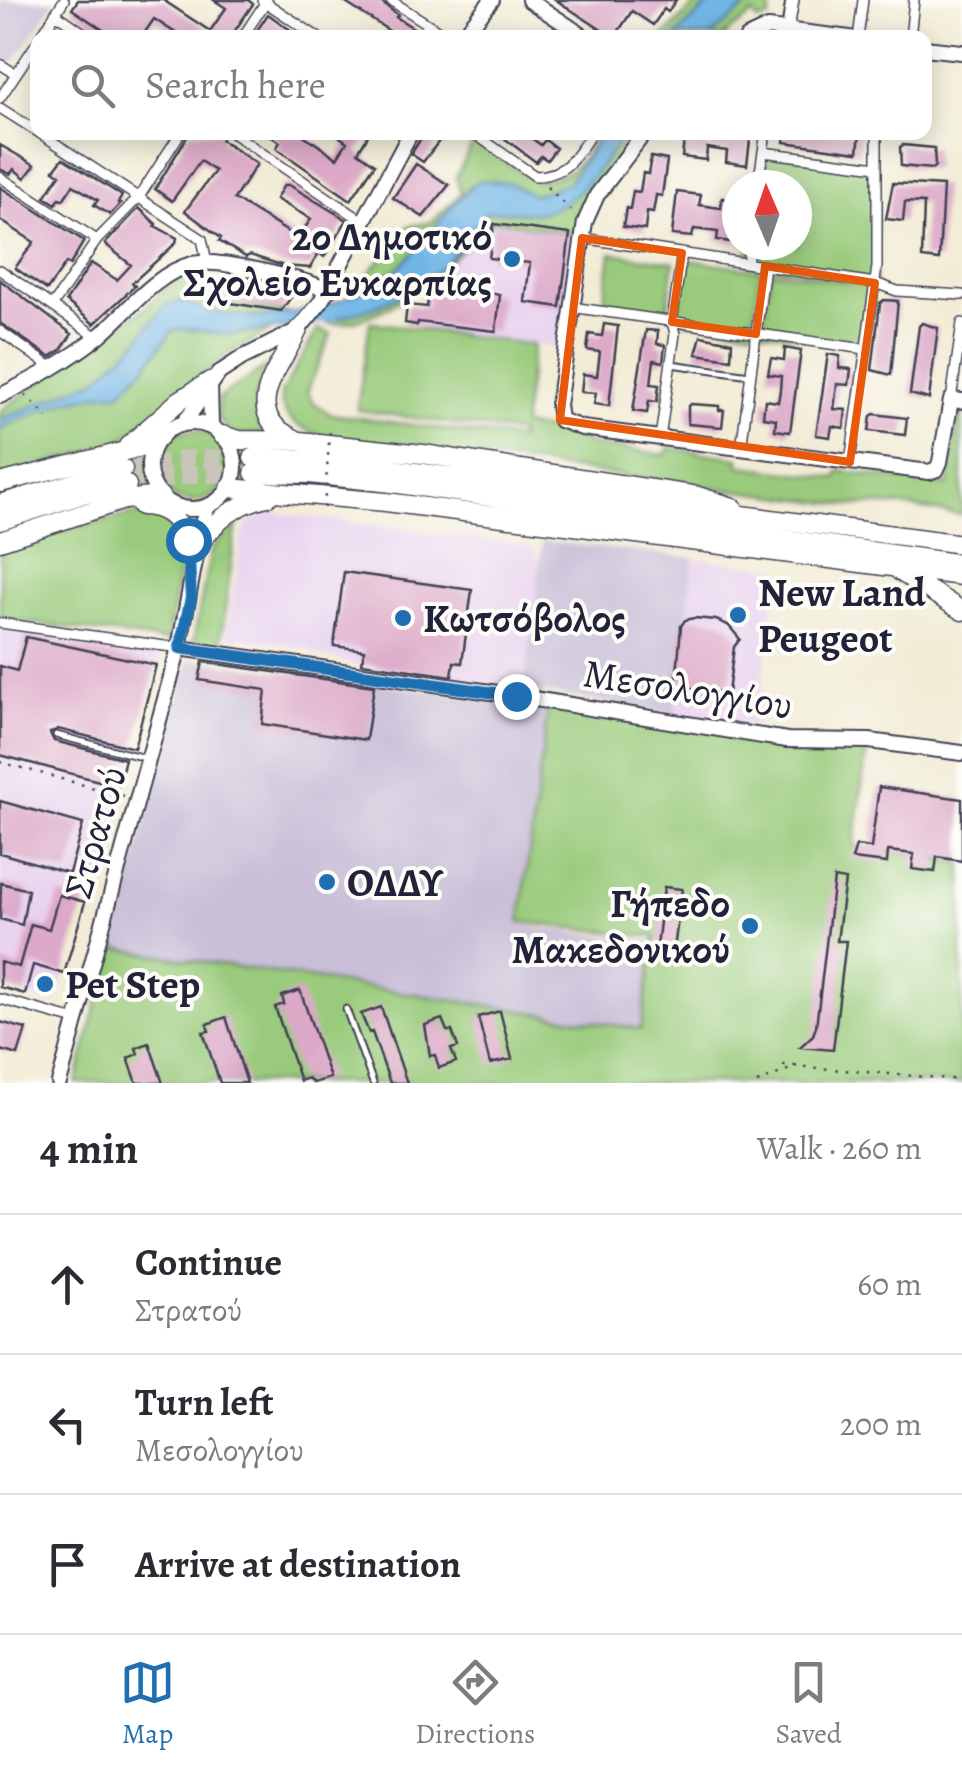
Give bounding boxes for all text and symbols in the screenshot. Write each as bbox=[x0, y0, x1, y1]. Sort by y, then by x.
search box bbox=[30, 30, 932, 140]
icon: search bbox=[65, 58, 120, 113]
text: Search here bbox=[145, 59, 326, 111]
north arrow bbox=[722, 170, 812, 260]
place label: 2ο Δημοτικό Σχολείο Ευκαρπίας bbox=[183, 209, 492, 310]
marker: 2ο Δημοτικό Σχολείο Ευκαρπίας bbox=[501, 248, 523, 270]
route start bbox=[166, 518, 212, 564]
place label: New Land Peugeot bbox=[758, 565, 926, 666]
place label: Κωτσόβολος bbox=[423, 591, 626, 646]
marker: New Land Peugeot bbox=[727, 604, 749, 626]
marker: Κωτσόβολος bbox=[392, 607, 414, 629]
street label: Μεσολογγίου bbox=[579, 645, 797, 733]
route end bbox=[494, 674, 540, 720]
street label: Στρατού bbox=[50, 760, 140, 904]
place label: ΟΔΔΥ bbox=[347, 855, 444, 910]
marker: ΟΔΔΥ bbox=[316, 871, 338, 893]
place label: Γήπεδο Μακεδονικού bbox=[512, 876, 730, 977]
marker: Γήπεδο Μακεδονικού bbox=[739, 915, 761, 937]
place label: Pet Step bbox=[65, 957, 200, 1012]
marker: Pet Step bbox=[34, 973, 56, 995]
text: 4 min bbox=[40, 1120, 138, 1177]
text: Walk · 260 m bbox=[757, 1126, 922, 1170]
text: Continue bbox=[135, 1236, 282, 1288]
icon: ahead bbox=[40, 1257, 95, 1312]
text: 60 m bbox=[857, 1262, 922, 1306]
text: Στρατού bbox=[135, 1288, 242, 1332]
text: Turn left bbox=[135, 1376, 274, 1428]
icon: left bbox=[40, 1397, 95, 1452]
text: 200 m bbox=[840, 1402, 922, 1446]
text: Μεσολογγίου bbox=[135, 1428, 304, 1472]
icon: arrive bbox=[40, 1537, 95, 1592]
text: Arrive at destination bbox=[135, 1538, 461, 1590]
tab: Map bbox=[120, 1655, 175, 1753]
tab: Directions bbox=[415, 1655, 535, 1753]
tab: Saved bbox=[776, 1655, 842, 1753]

